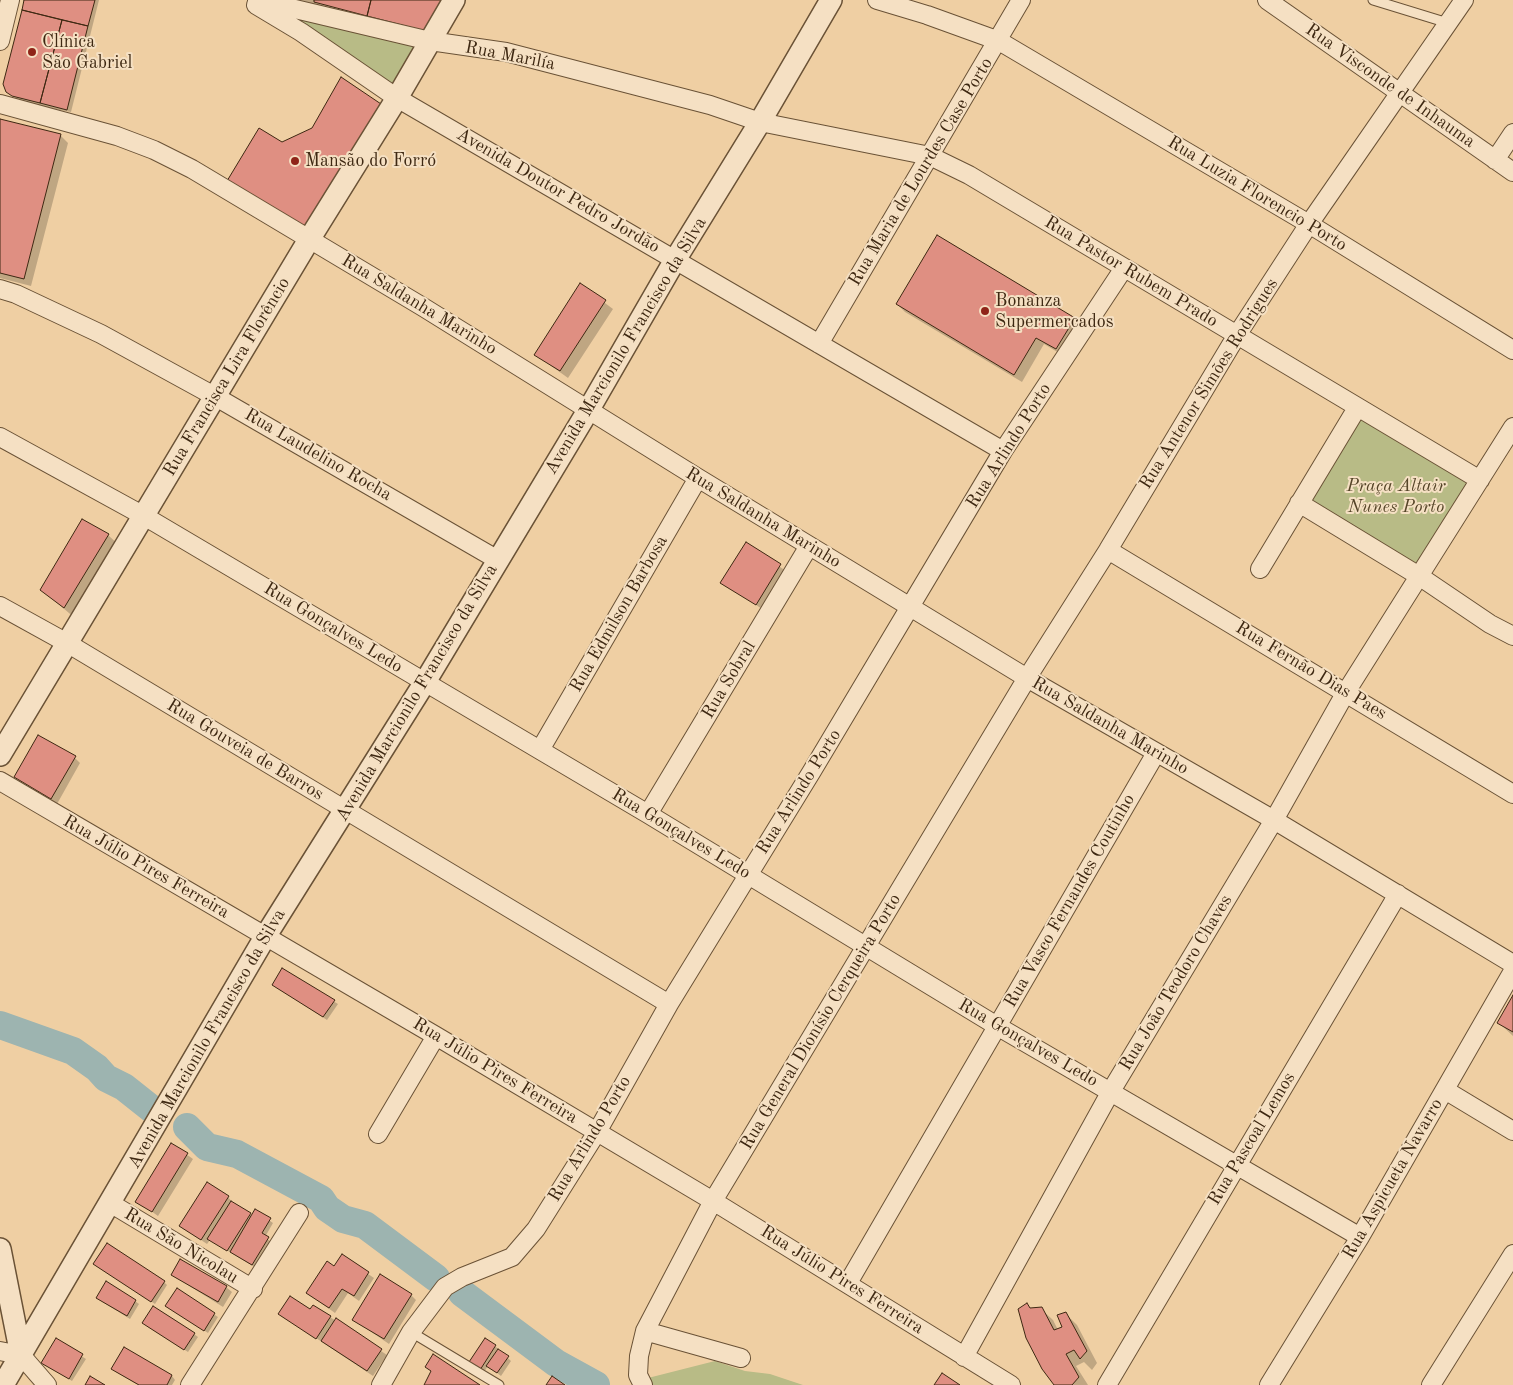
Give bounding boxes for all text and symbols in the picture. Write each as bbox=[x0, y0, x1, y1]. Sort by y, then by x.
street label: Rua Visconde de Inhauma bbox=[1301, 19, 1479, 153]
place label: Clínica São Gabriel bbox=[42, 31, 132, 74]
street label: Rua Marilía bbox=[463, 37, 557, 75]
marker: Clínica São Gabriel bbox=[26, 46, 38, 58]
street label: Rua Maria de Lourdes Case Porto bbox=[844, 54, 998, 290]
street label: Avenida Doutor Pedro Jordão bbox=[452, 124, 664, 258]
street label: Rua Luzia Florencio Porto bbox=[1163, 132, 1351, 256]
place label: Mansão do Forró bbox=[305, 150, 436, 172]
marker: Mansão do Forró bbox=[289, 155, 301, 167]
street label: Rua Pastor Rubem Prado bbox=[1040, 212, 1222, 332]
street label: Avenida Marcionilo Francisco da Silva bbox=[540, 213, 712, 479]
street label: Rua Saldanha Marinho bbox=[337, 250, 501, 360]
street label: Rua Francisca Lira Florêncio bbox=[159, 274, 295, 480]
street label: Rua Antenor Simões Rodrigues bbox=[1135, 274, 1283, 494]
place label: Bonanza Supermercados bbox=[995, 290, 1114, 332]
marker: Bonanza Supermercados bbox=[979, 305, 991, 317]
street label: Rua Arlindo Porto bbox=[962, 380, 1056, 512]
street label: Rua Laudelino Rocha bbox=[241, 404, 395, 506]
street label: Rua Saldanha Marinho bbox=[681, 463, 845, 573]
park label: Praça Altair Nunes Porto bbox=[1347, 475, 1445, 518]
street label: Rua Edmilson Barbosa bbox=[565, 532, 673, 696]
street label: Avenida Marcionilo Francisco da Silva bbox=[331, 560, 503, 826]
street label: Rua Gonçalves Ledo bbox=[260, 578, 406, 678]
street label: Rua Fernão Dias Paes bbox=[1231, 617, 1391, 725]
street label: Rua Sobral bbox=[697, 637, 761, 723]
street label: Rua Saldanha Marinho bbox=[1028, 672, 1192, 780]
street label: Rua Gouveia de Barros bbox=[163, 695, 327, 805]
street label: Rua Arlindo Porto bbox=[752, 726, 846, 858]
street label: Rua Gonçalves Ledo bbox=[608, 784, 754, 884]
street label: Rua Vasco Fernandes Coutinho bbox=[1000, 790, 1140, 1012]
street label: Rua Júlio Pires Ferreira bbox=[59, 811, 233, 923]
street label: Rua General Dionísio Cerqueira Porto bbox=[736, 890, 906, 1154]
street label: Rua João Teodoro Chaves bbox=[1115, 891, 1237, 1075]
street label: Avenida Marcionilo Francisco da Silva bbox=[124, 905, 290, 1173]
street label: Rua Gonçalves Ledo bbox=[954, 994, 1102, 1092]
street label: Rua Júlio Pires Ferreira bbox=[409, 1013, 581, 1129]
street label: Rua Pascoal Lemos bbox=[1204, 1068, 1300, 1210]
street label: Rua Arlindo Porto bbox=[544, 1072, 636, 1206]
street label: Rua Aspicueta Navarro bbox=[1338, 1095, 1448, 1263]
street label: Rua São Nicolau bbox=[120, 1203, 242, 1289]
street label: Rua Júlio Pires Ferreira bbox=[756, 1221, 928, 1339]

